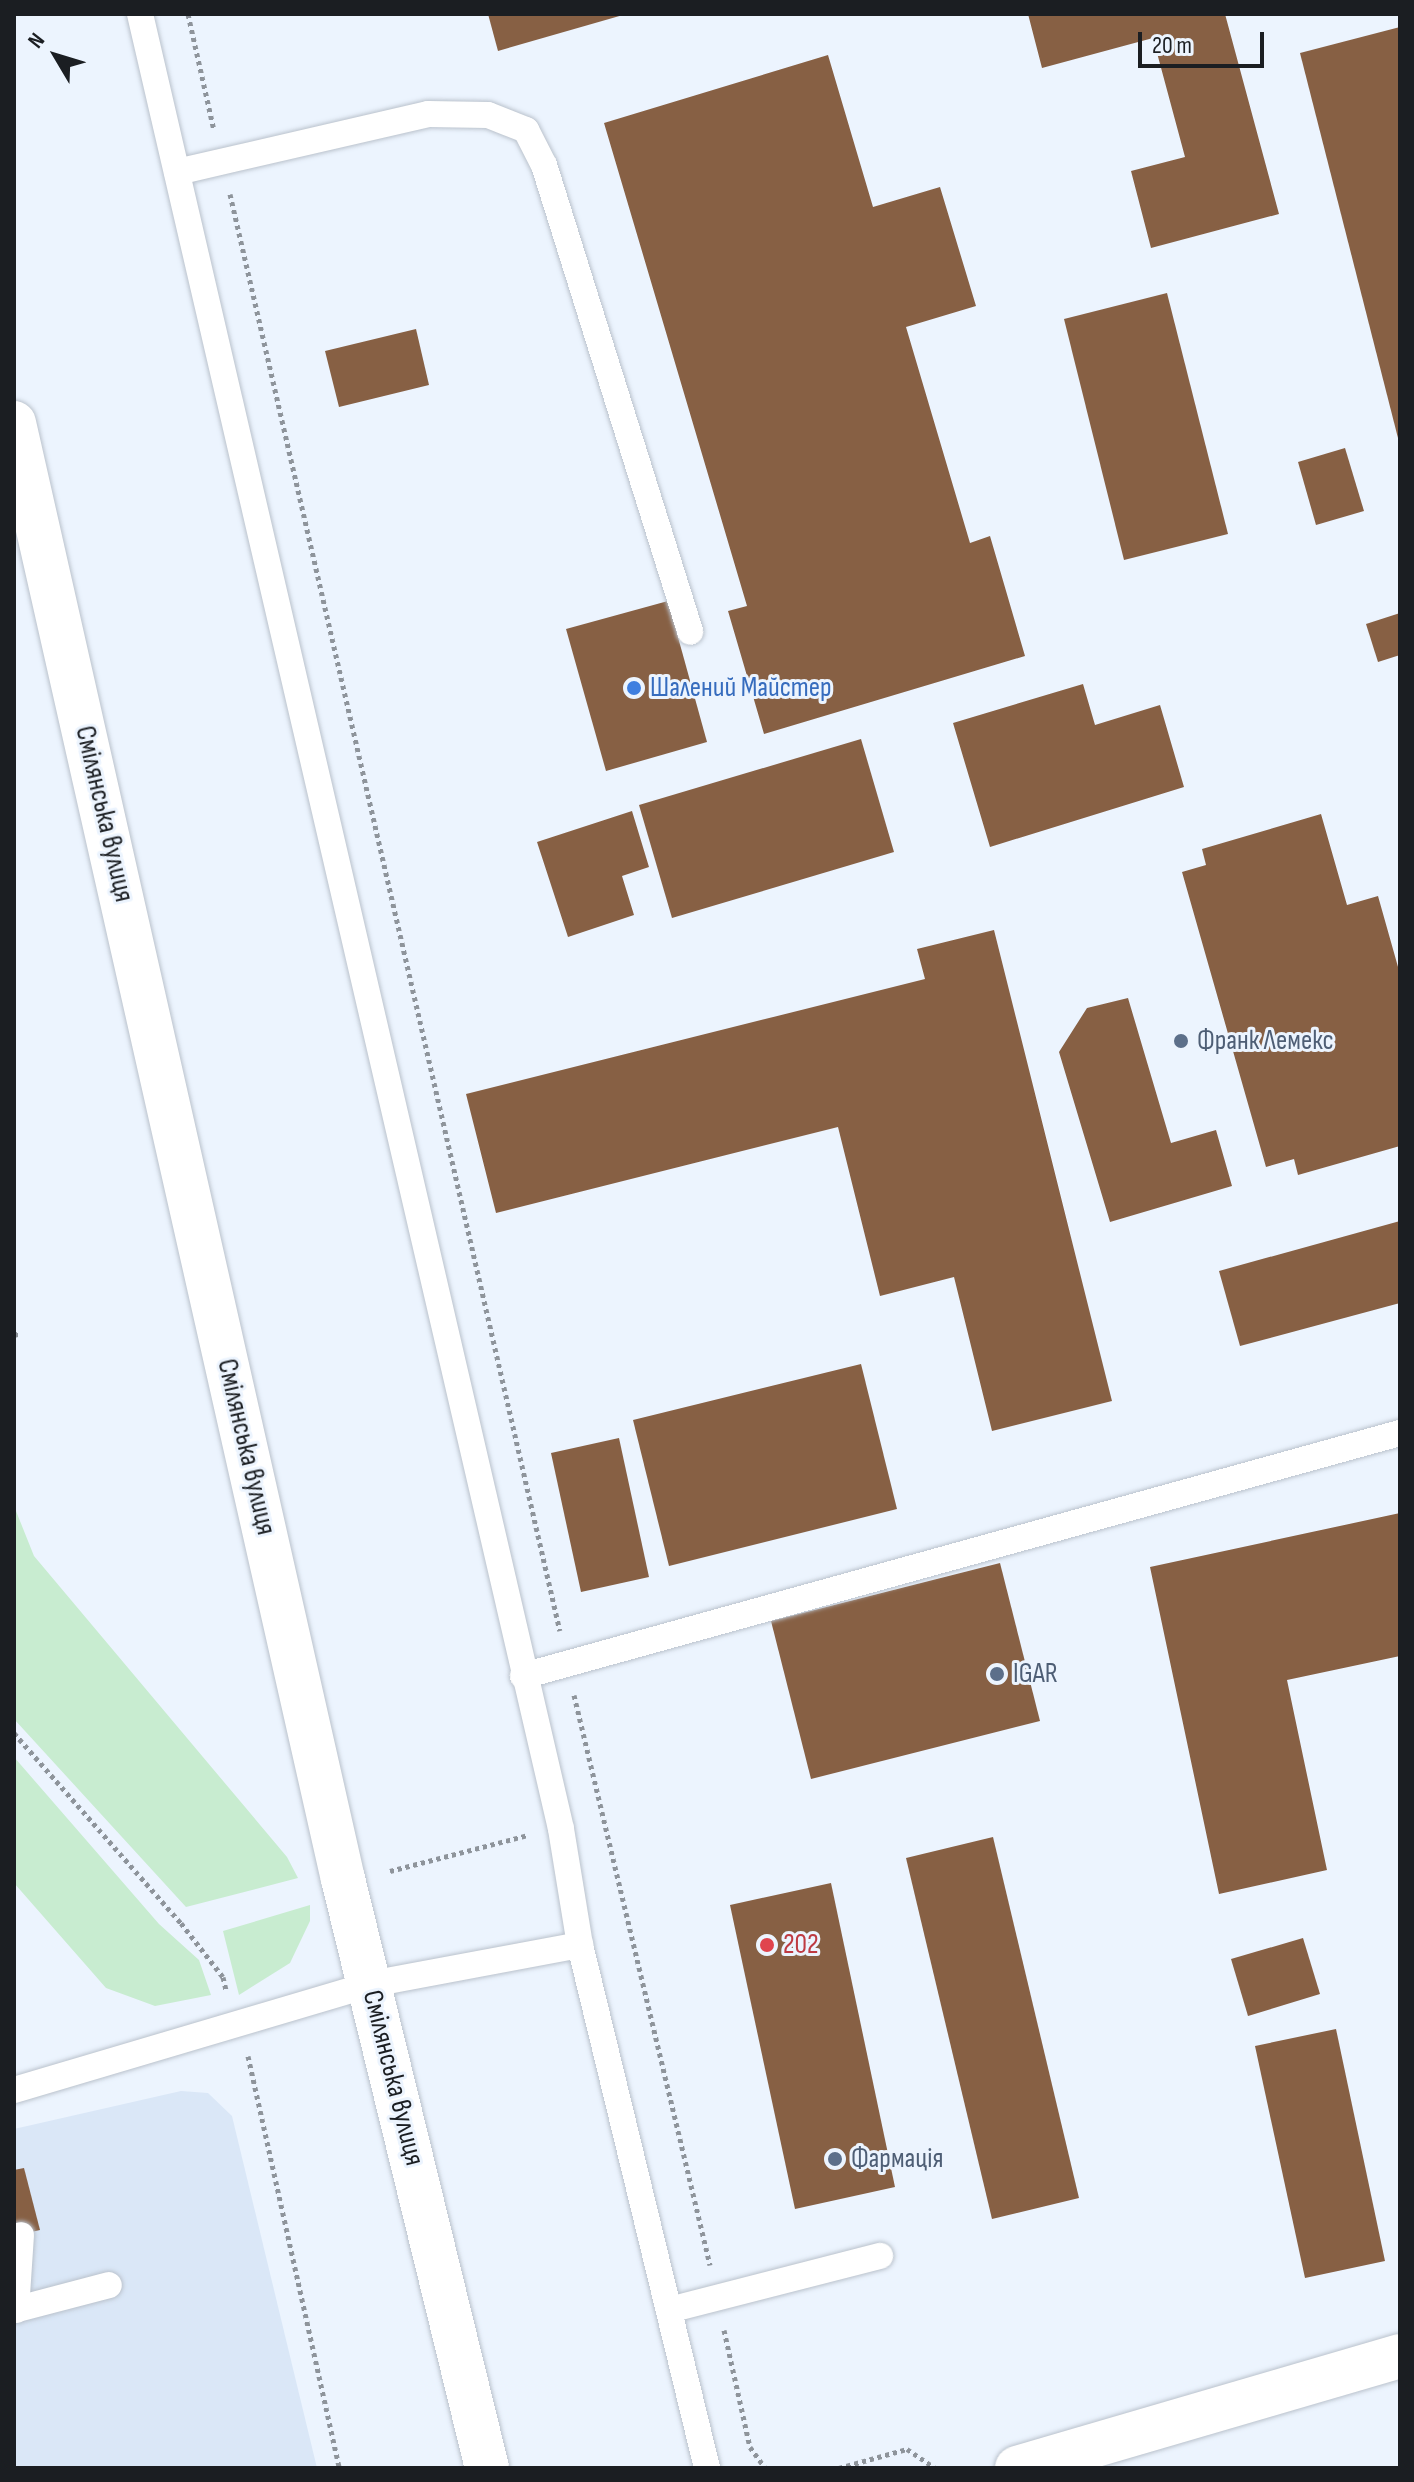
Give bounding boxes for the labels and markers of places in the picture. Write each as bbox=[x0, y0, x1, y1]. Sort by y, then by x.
place label: Шалений Майстер bbox=[650, 671, 832, 705]
marker: Шалений Майстер bbox=[625, 679, 643, 697]
place label: Франк Лемекс bbox=[1197, 1024, 1334, 1058]
marker: Франк Лемекс bbox=[1172, 1032, 1190, 1050]
place label: IGAR bbox=[1013, 1657, 1058, 1691]
marker: IGAR bbox=[988, 1665, 1006, 1683]
place label: 202 bbox=[783, 1928, 819, 1962]
marker: 202 bbox=[758, 1936, 776, 1954]
place label: Фармація bbox=[851, 2142, 943, 2176]
marker: Фармація bbox=[826, 2150, 844, 2168]

